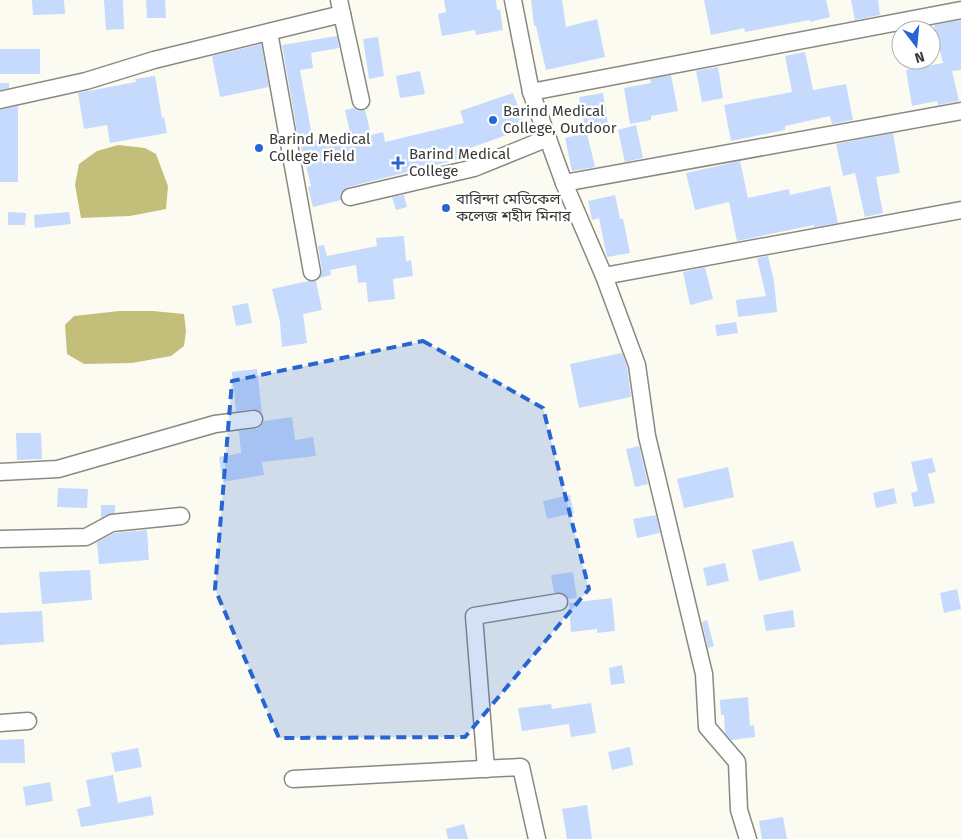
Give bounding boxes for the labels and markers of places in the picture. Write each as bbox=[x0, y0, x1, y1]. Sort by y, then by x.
place label: Barind Medical College, Outdoor bbox=[503, 102, 617, 137]
marker: Barind Medical College, Outdoor bbox=[487, 114, 499, 126]
place label: Barind Medical College Field bbox=[269, 130, 371, 165]
marker: Barind Medical College Field bbox=[253, 142, 265, 154]
place label: Barind Medical College bbox=[409, 145, 511, 180]
marker: Barind Medical College bbox=[391, 156, 405, 170]
place label: বারিন্দা মেডিকেল কলেজ শহীদ মিনার bbox=[455, 190, 572, 225]
marker: বারিন্দা মেডিকেল কলেজ শহীদ মিনার bbox=[440, 202, 452, 214]

